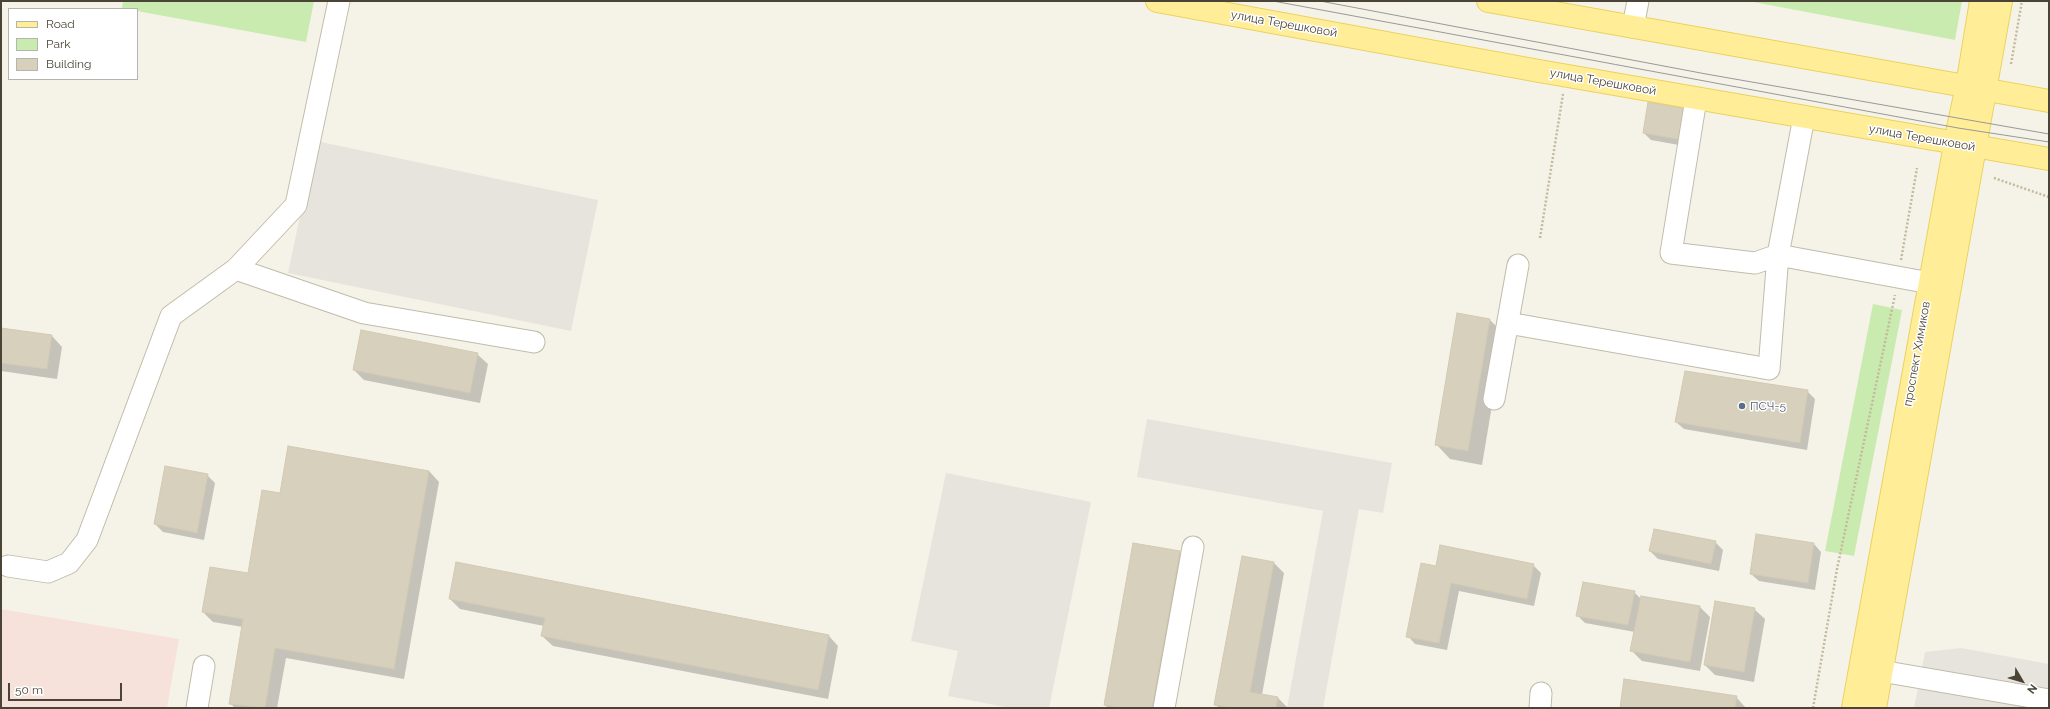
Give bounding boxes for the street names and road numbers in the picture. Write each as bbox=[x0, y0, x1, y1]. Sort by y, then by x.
street label: улица Терешковой bbox=[1230, 8, 1338, 40]
street label: улица Терешковой bbox=[1549, 66, 1657, 98]
street label: улица Терешковой bbox=[1868, 122, 1976, 154]
street label: проспект Химиков bbox=[1901, 300, 1933, 408]

